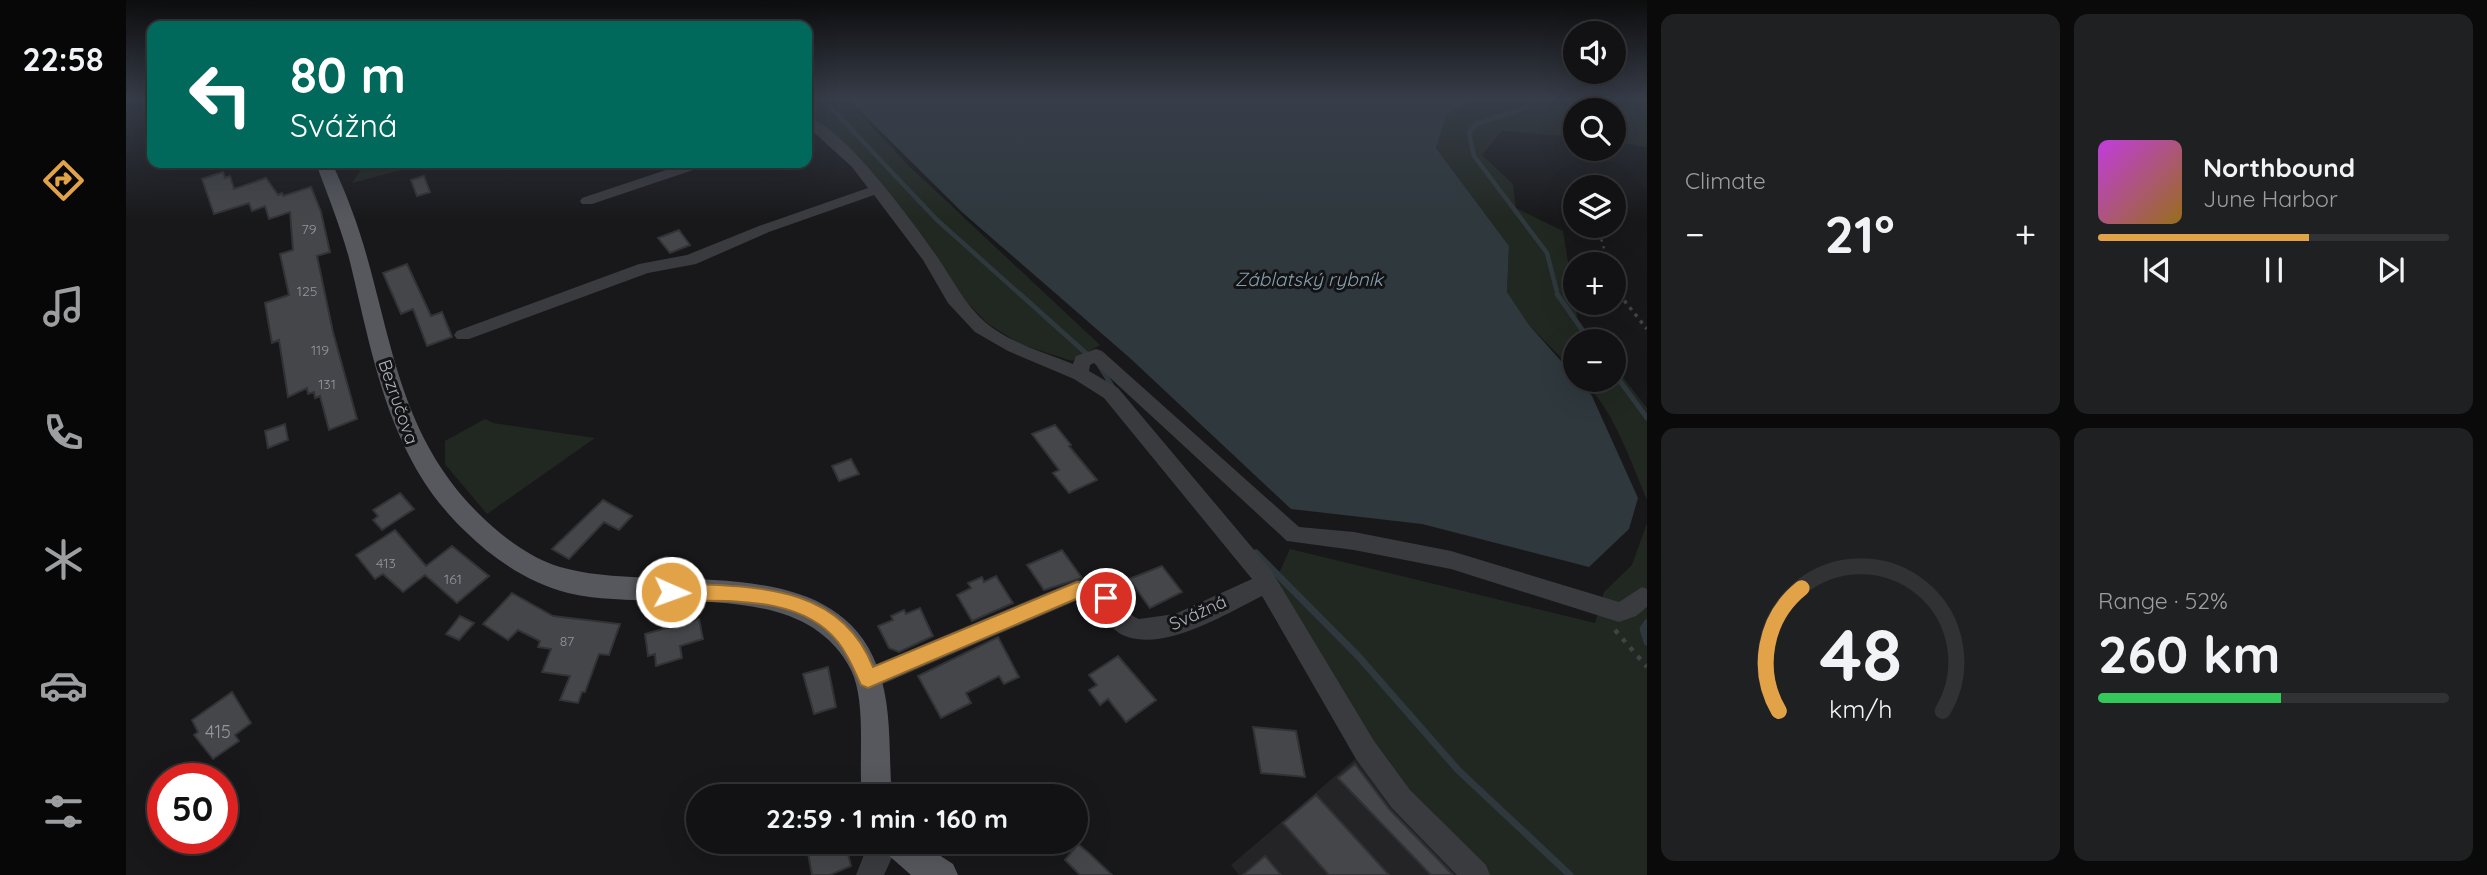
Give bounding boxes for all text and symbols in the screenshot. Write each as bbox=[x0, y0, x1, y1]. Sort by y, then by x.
map controls bbox=[1563, 21, 1626, 392]
button: sound bbox=[1563, 21, 1626, 84]
text: 22:58 bbox=[22, 39, 104, 79]
text: 80 m bbox=[290, 44, 406, 105]
icon: left bbox=[175, 49, 266, 140]
button: search bbox=[1563, 98, 1626, 161]
text: Svážná bbox=[290, 105, 397, 145]
text: Northbound bbox=[2203, 151, 2355, 184]
icon: directions bbox=[39, 156, 88, 205]
text: Climate bbox=[1685, 166, 1766, 195]
button: layers bbox=[1563, 175, 1626, 238]
text: June Harbor bbox=[2203, 184, 2338, 213]
text: 21° bbox=[1825, 201, 1895, 266]
text: − bbox=[1685, 210, 1705, 258]
text: + bbox=[2015, 210, 2036, 258]
house number: 79 bbox=[302, 220, 317, 238]
icon: previous bbox=[2138, 251, 2176, 289]
icon: pause bbox=[2255, 251, 2293, 289]
icon: next bbox=[2372, 251, 2410, 289]
button: + bbox=[1563, 252, 1626, 315]
water label: Záblatský rybník bbox=[1235, 267, 1385, 291]
icon: music bbox=[39, 282, 88, 331]
house number: 125 bbox=[297, 282, 317, 300]
button: − bbox=[1563, 329, 1626, 392]
house number: 119 bbox=[311, 341, 329, 359]
street label: Bezručova bbox=[373, 356, 424, 447]
house number: 131 bbox=[318, 375, 336, 393]
icon: phone bbox=[39, 408, 88, 457]
icon: climate bbox=[39, 535, 88, 584]
house number: 413 bbox=[376, 554, 396, 572]
position arrow bbox=[634, 555, 708, 629]
pin bbox=[1076, 568, 1136, 628]
house number: 161 bbox=[444, 570, 462, 588]
icon: arrive bbox=[1087, 579, 1125, 617]
text: Range · 52% bbox=[2098, 586, 2228, 615]
street label: Svážná bbox=[1166, 590, 1230, 635]
text: 48 bbox=[1819, 608, 1902, 699]
text: 260 km bbox=[2098, 621, 2280, 686]
house number: 87 bbox=[560, 632, 574, 650]
icon: car bbox=[39, 661, 88, 710]
text: km/h bbox=[1829, 692, 1892, 723]
house number: 415 bbox=[205, 720, 231, 743]
speed limit sign: 50 bbox=[147, 763, 238, 854]
icon: filters bbox=[39, 787, 88, 836]
text: 22:59 · 1 min · 160 m bbox=[766, 802, 1008, 835]

